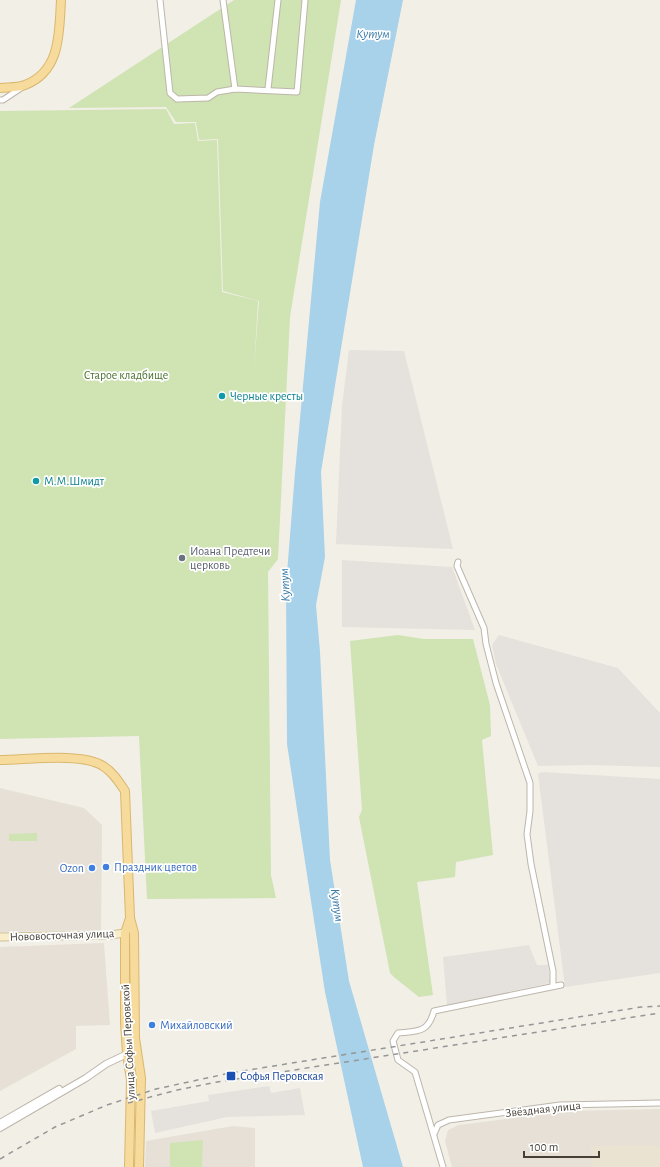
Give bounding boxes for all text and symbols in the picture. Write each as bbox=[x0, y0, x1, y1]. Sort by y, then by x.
water label: Кутум bbox=[356, 28, 390, 41]
park label: Старое кладбище bbox=[84, 369, 168, 381]
place label: Черные кресты bbox=[230, 390, 303, 402]
marker: Черные кресты bbox=[217, 391, 227, 401]
place label: М.М.Шмидт bbox=[44, 475, 105, 487]
marker: М.М.Шмидт bbox=[31, 476, 41, 486]
place label: Иоана Предтечи церковь bbox=[190, 545, 270, 571]
marker: Иоана Предтечи церковь bbox=[177, 553, 187, 563]
water label: Кутум bbox=[278, 568, 293, 602]
place label: Праздник цветов bbox=[114, 861, 198, 873]
place label: Ozon bbox=[60, 862, 84, 874]
marker: Праздник цветов bbox=[101, 862, 111, 872]
marker: Ozon bbox=[87, 863, 97, 873]
water label: Кутум bbox=[328, 888, 345, 923]
street label: Нововосточная улица bbox=[9, 927, 115, 944]
street label: улица Софьи Перовской bbox=[119, 984, 138, 1101]
place label: Михайловский bbox=[160, 1019, 233, 1031]
marker: Михайловский bbox=[147, 1020, 157, 1030]
marker: Софья Перовская bbox=[225, 1070, 237, 1082]
place label: Софья Перовская bbox=[240, 1070, 324, 1082]
street label: Звёздная улица bbox=[505, 1099, 582, 1120]
scale bar bbox=[524, 1133, 599, 1159]
text: 100 m bbox=[530, 1141, 558, 1153]

